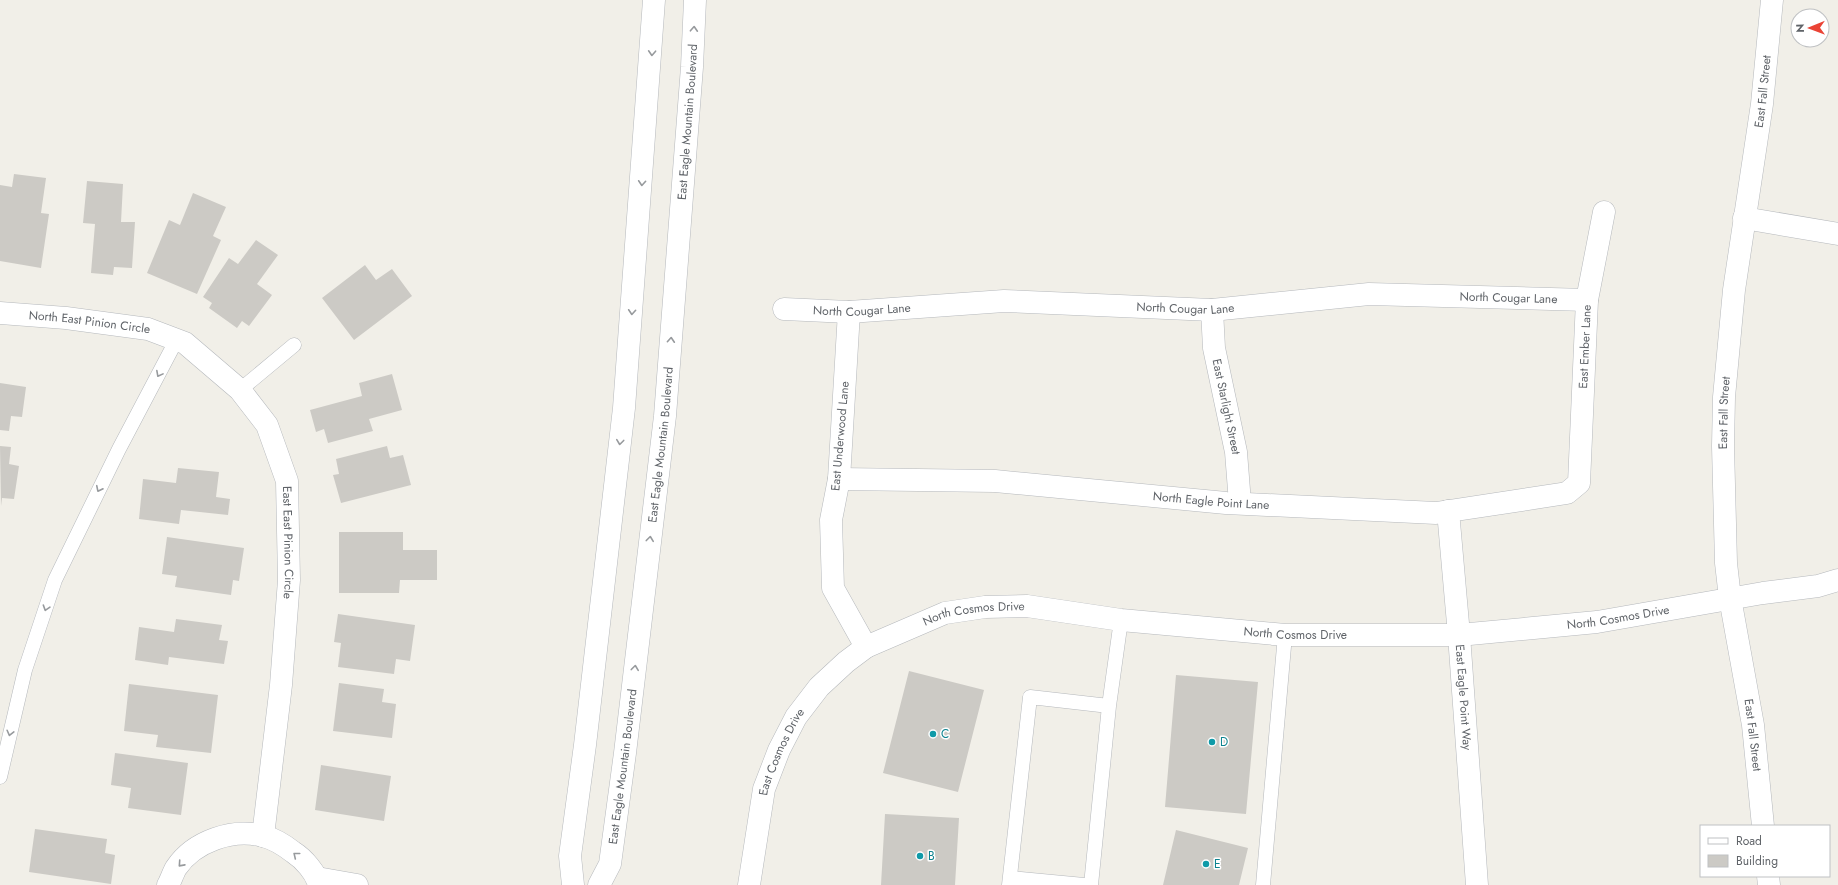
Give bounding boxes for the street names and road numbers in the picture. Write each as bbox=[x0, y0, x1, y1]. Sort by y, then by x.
street label: East Eagle Mountain Boulevard bbox=[673, 43, 702, 201]
street label: East Fall Street bbox=[1750, 54, 1776, 129]
street label: North Cougar Lane bbox=[1459, 287, 1558, 308]
street label: North Cougar Lane bbox=[1136, 298, 1235, 319]
street label: North Cougar Lane bbox=[813, 299, 911, 321]
street label: East Ember Lane bbox=[1574, 304, 1596, 389]
street label: North East Pinion Circle bbox=[28, 306, 151, 338]
street label: East Starlight Street bbox=[1208, 357, 1245, 455]
street label: East Eagle Mountain Boulevard bbox=[643, 366, 678, 524]
street label: East Fall Street bbox=[1714, 375, 1735, 450]
street label: East Underwood Lane bbox=[826, 380, 854, 492]
street label: East East Pinion Circle bbox=[278, 486, 298, 600]
street label: North Eagle Point Lane bbox=[1152, 487, 1270, 514]
street label: North Cosmos Drive bbox=[920, 597, 1025, 631]
street label: North Cosmos Drive bbox=[1566, 601, 1671, 634]
street label: North Cosmos Drive bbox=[1243, 622, 1347, 644]
street label: East Eagle Point Way bbox=[1451, 644, 1476, 752]
street label: East Eagle Mountain Boulevard bbox=[604, 688, 642, 845]
street label: East Fall Street bbox=[1740, 698, 1766, 772]
street label: East Cosmos Drive bbox=[754, 704, 809, 797]

